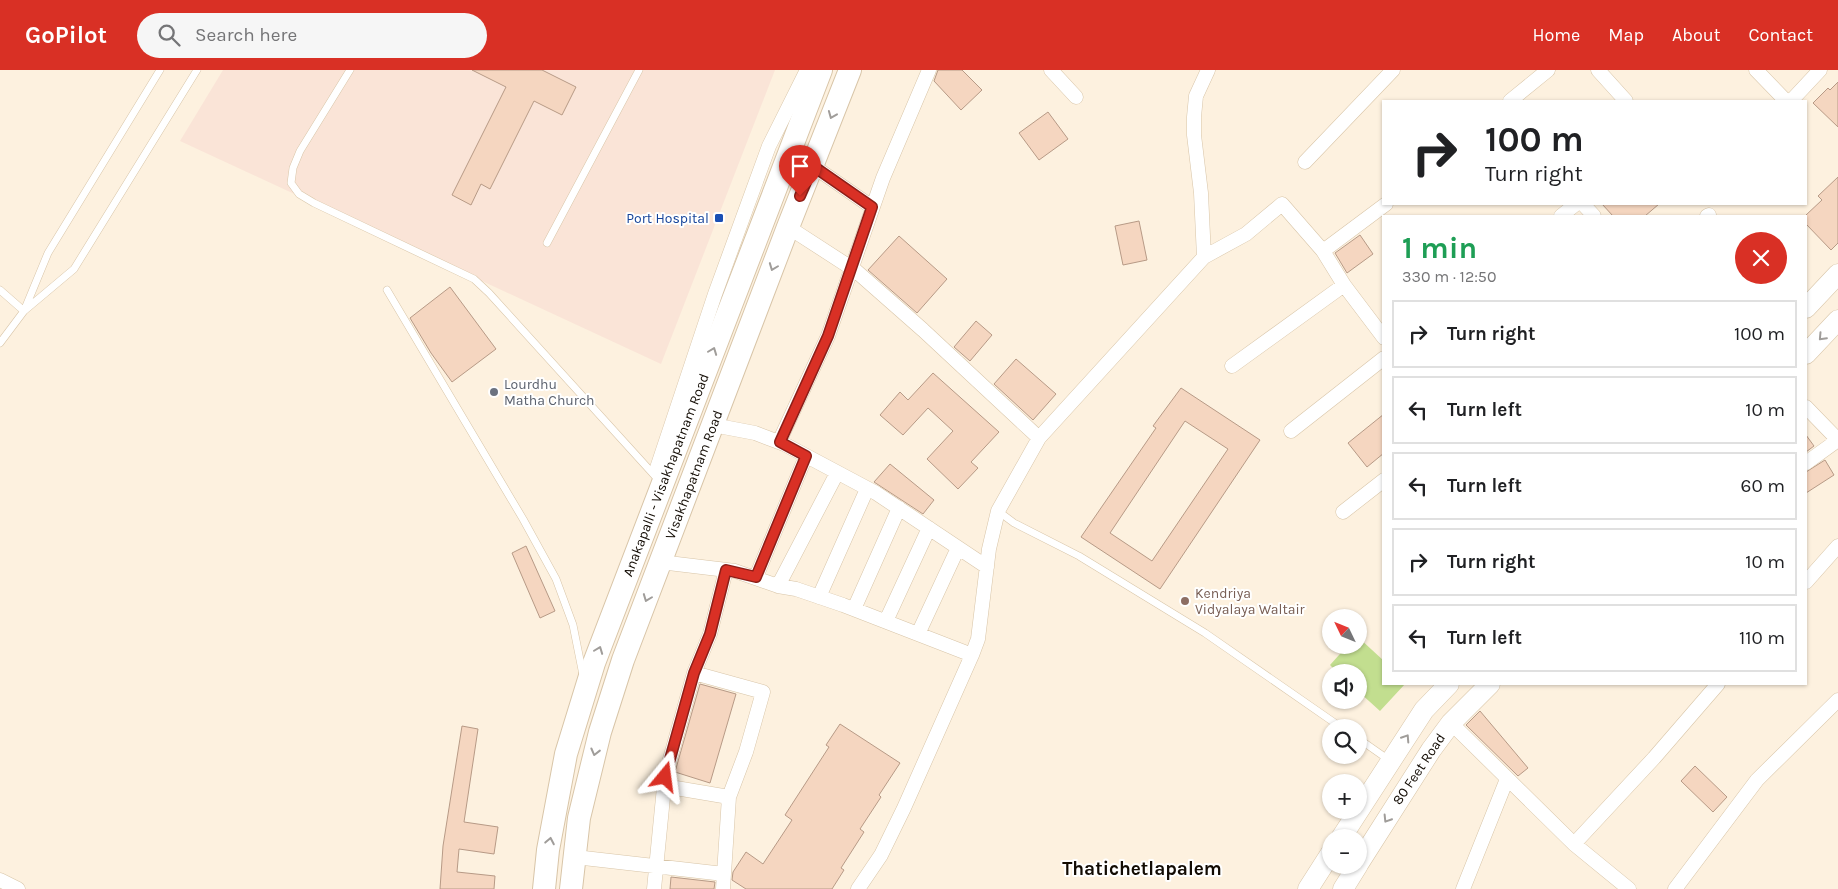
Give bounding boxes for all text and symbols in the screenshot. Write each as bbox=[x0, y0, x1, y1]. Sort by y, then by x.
search box bbox=[137, 13, 487, 58]
text: GoPilot bbox=[25, 21, 107, 49]
icon: search bbox=[155, 21, 183, 49]
text: Search here bbox=[195, 24, 297, 46]
text: Home bbox=[1532, 24, 1580, 46]
text: Map bbox=[1608, 24, 1644, 46]
text: About bbox=[1672, 24, 1721, 46]
text: Contact bbox=[1749, 24, 1813, 46]
one-way arrow bbox=[828, 110, 839, 119]
text: 100 m bbox=[1485, 119, 1584, 160]
icon: right bbox=[1402, 120, 1467, 185]
pin bbox=[779, 145, 821, 196]
icon: arrive bbox=[786, 152, 814, 180]
text: Turn right bbox=[1485, 161, 1583, 187]
place label: Port Hospital bbox=[626, 210, 709, 227]
marker: Port Hospital bbox=[713, 212, 725, 224]
text: 1 min bbox=[1402, 230, 1477, 266]
button: close bbox=[1735, 232, 1787, 284]
one-way arrow bbox=[769, 262, 779, 270]
text: 330 m · 12:50 bbox=[1402, 267, 1496, 286]
icon: right bbox=[1404, 320, 1432, 348]
text: Turn right bbox=[1447, 323, 1536, 345]
text: 100 m bbox=[1734, 323, 1785, 345]
one-way arrow bbox=[1819, 331, 1828, 340]
one-way arrow bbox=[707, 347, 717, 356]
street label: Anakapalli - Visakhapatnam Road bbox=[619, 371, 713, 579]
place label: Lourdhu Matha Church bbox=[504, 376, 595, 409]
marker: Lourdhu Matha Church bbox=[488, 386, 500, 398]
icon: left bbox=[1404, 396, 1432, 424]
text: Turn left bbox=[1447, 399, 1522, 421]
text: 10 m bbox=[1745, 399, 1785, 421]
street label: Visakhapatnam Road bbox=[662, 408, 726, 542]
icon: left bbox=[1404, 472, 1432, 500]
text: Turn left bbox=[1447, 475, 1522, 497]
text: 60 m bbox=[1741, 475, 1785, 497]
icon: right bbox=[1404, 548, 1432, 576]
text: Turn right bbox=[1447, 551, 1536, 573]
text: 10 m bbox=[1745, 551, 1785, 573]
place label: Kendriya Vidyalaya Waltair bbox=[1195, 585, 1306, 618]
one-way arrow bbox=[642, 593, 653, 602]
marker: Kendriya Vidyalaya Waltair bbox=[1179, 595, 1191, 607]
north arrow bbox=[1322, 609, 1368, 654]
map controls bbox=[1322, 609, 1367, 874]
icon: left bbox=[1404, 624, 1432, 652]
text: Turn left bbox=[1447, 627, 1522, 649]
text: 110 m bbox=[1739, 627, 1785, 649]
one-way arrow bbox=[593, 646, 603, 655]
button: sound bbox=[1322, 664, 1367, 709]
button: search bbox=[1322, 719, 1367, 764]
street label: 80 Feet Road bbox=[1389, 730, 1449, 808]
one-way arrow bbox=[1400, 734, 1409, 744]
one-way arrow bbox=[590, 748, 601, 757]
position arrow bbox=[638, 750, 690, 802]
button: + bbox=[1322, 774, 1367, 819]
one-way arrow bbox=[1383, 814, 1393, 823]
button: − bbox=[1322, 829, 1367, 874]
one-way arrow bbox=[544, 836, 555, 845]
district label: Thatichetlapalem bbox=[1062, 858, 1222, 880]

